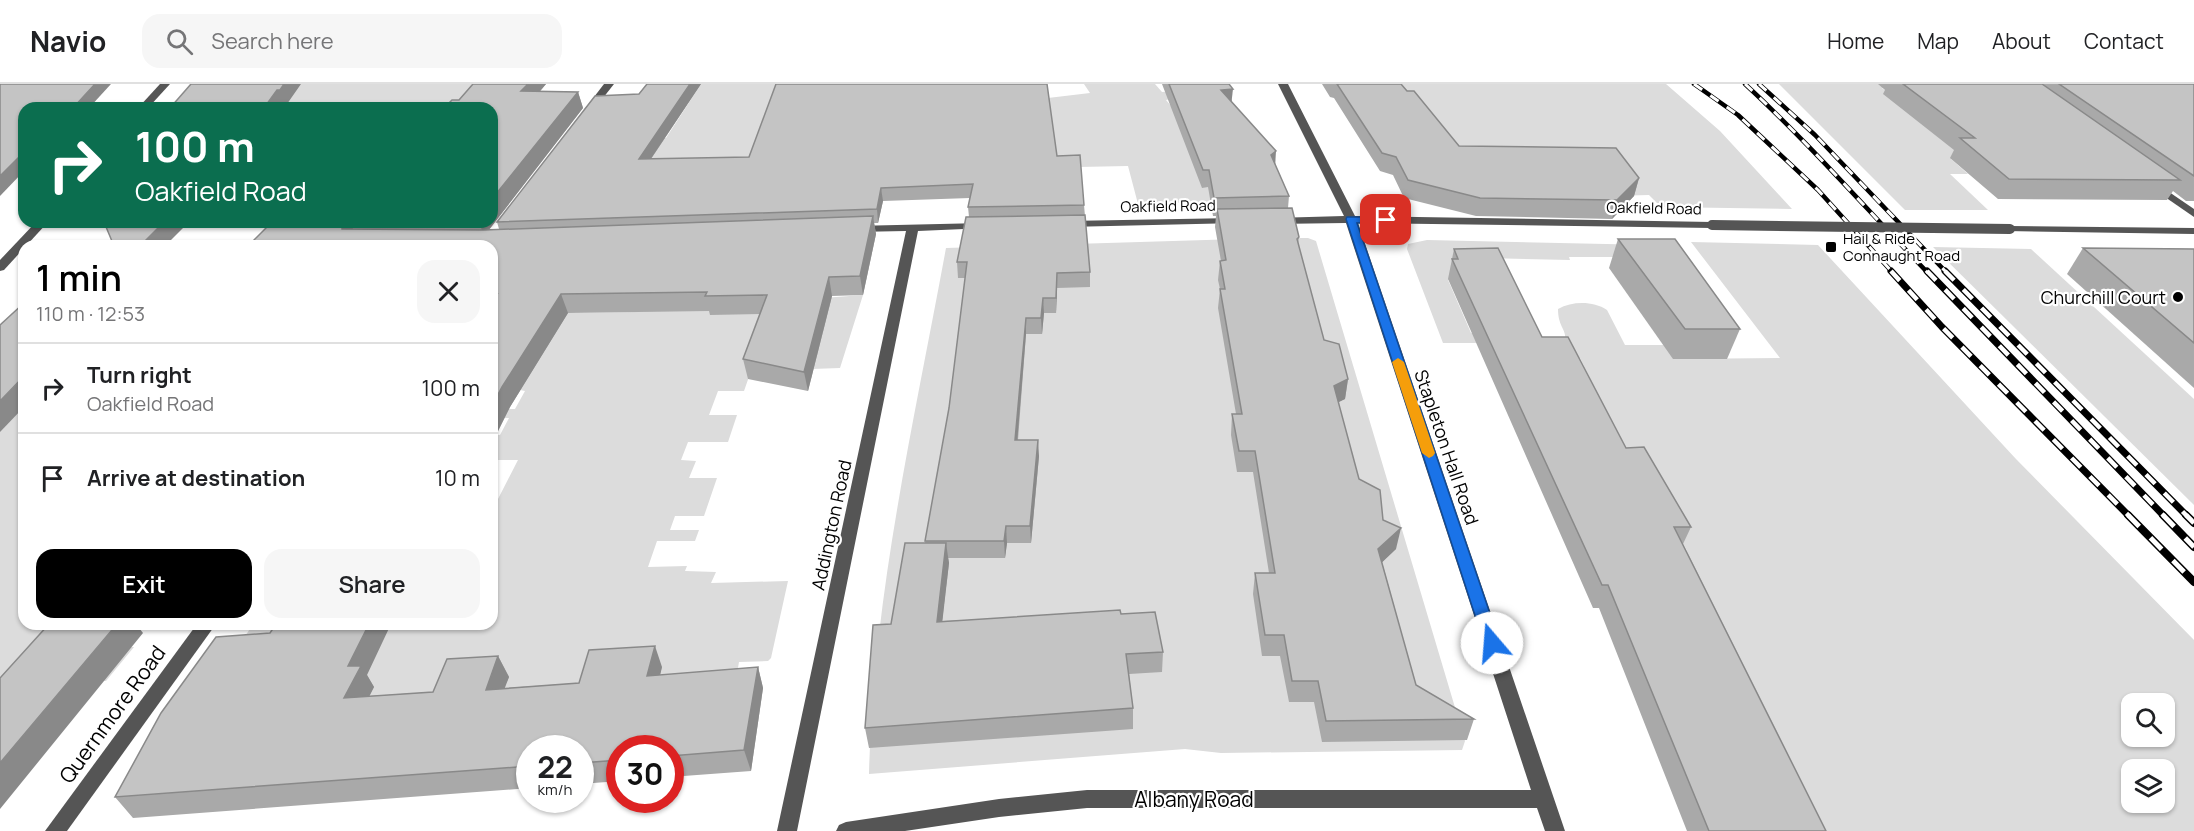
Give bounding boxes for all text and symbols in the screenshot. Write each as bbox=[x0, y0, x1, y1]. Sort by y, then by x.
search box bbox=[142, 14, 562, 68]
text: Navio bbox=[30, 22, 106, 60]
icon: search bbox=[163, 25, 196, 58]
text: Search here bbox=[211, 26, 334, 56]
text: Home bbox=[1827, 27, 1884, 55]
text: Map bbox=[1917, 27, 1959, 55]
text: About bbox=[1992, 27, 2051, 55]
text: Contact bbox=[2084, 27, 2164, 55]
text: 100 m bbox=[135, 117, 255, 175]
icon: right bbox=[36, 126, 114, 204]
text: Oakfield Road bbox=[135, 172, 307, 209]
pin bbox=[1360, 194, 1411, 245]
street label: Oakfield Road bbox=[1120, 195, 1216, 217]
street label: Oakfield Road bbox=[1606, 197, 1702, 219]
icon: arrive bbox=[1369, 203, 1402, 236]
place label: Hail & Ride Connaught Road bbox=[1843, 228, 1960, 266]
marker: Hail & Ride Connaught Road bbox=[1824, 240, 1838, 254]
text: 1 min bbox=[36, 253, 122, 302]
button: close bbox=[417, 260, 480, 323]
place label: Churchill Court bbox=[2041, 285, 2166, 309]
marker: Churchill Court bbox=[2171, 290, 2185, 304]
text: 110 m · 12:53 bbox=[36, 300, 145, 327]
text: Turn right bbox=[87, 360, 192, 390]
street label: Stapleton Hall Road bbox=[1409, 366, 1485, 528]
icon: right bbox=[36, 372, 69, 405]
text: 100 m bbox=[422, 373, 480, 403]
text: Oakfield Road bbox=[87, 390, 214, 417]
street label: Addington Road bbox=[805, 458, 857, 592]
icon: arrive bbox=[36, 462, 69, 495]
text: Arrive at destination bbox=[87, 463, 305, 493]
text: 10 m bbox=[435, 463, 480, 493]
button: Exit bbox=[36, 549, 252, 618]
button: Share bbox=[264, 549, 480, 618]
position arrow bbox=[1460, 611, 1524, 675]
street label: Quernmore Road bbox=[53, 640, 171, 788]
map controls bbox=[2121, 693, 2175, 813]
button: search bbox=[2121, 693, 2175, 747]
speed limit sign: 30 bbox=[606, 735, 684, 813]
text: 22 bbox=[537, 746, 573, 787]
button: layers bbox=[2121, 759, 2175, 813]
text: km/h bbox=[538, 779, 572, 800]
street label: Albany Road bbox=[1134, 785, 1254, 813]

